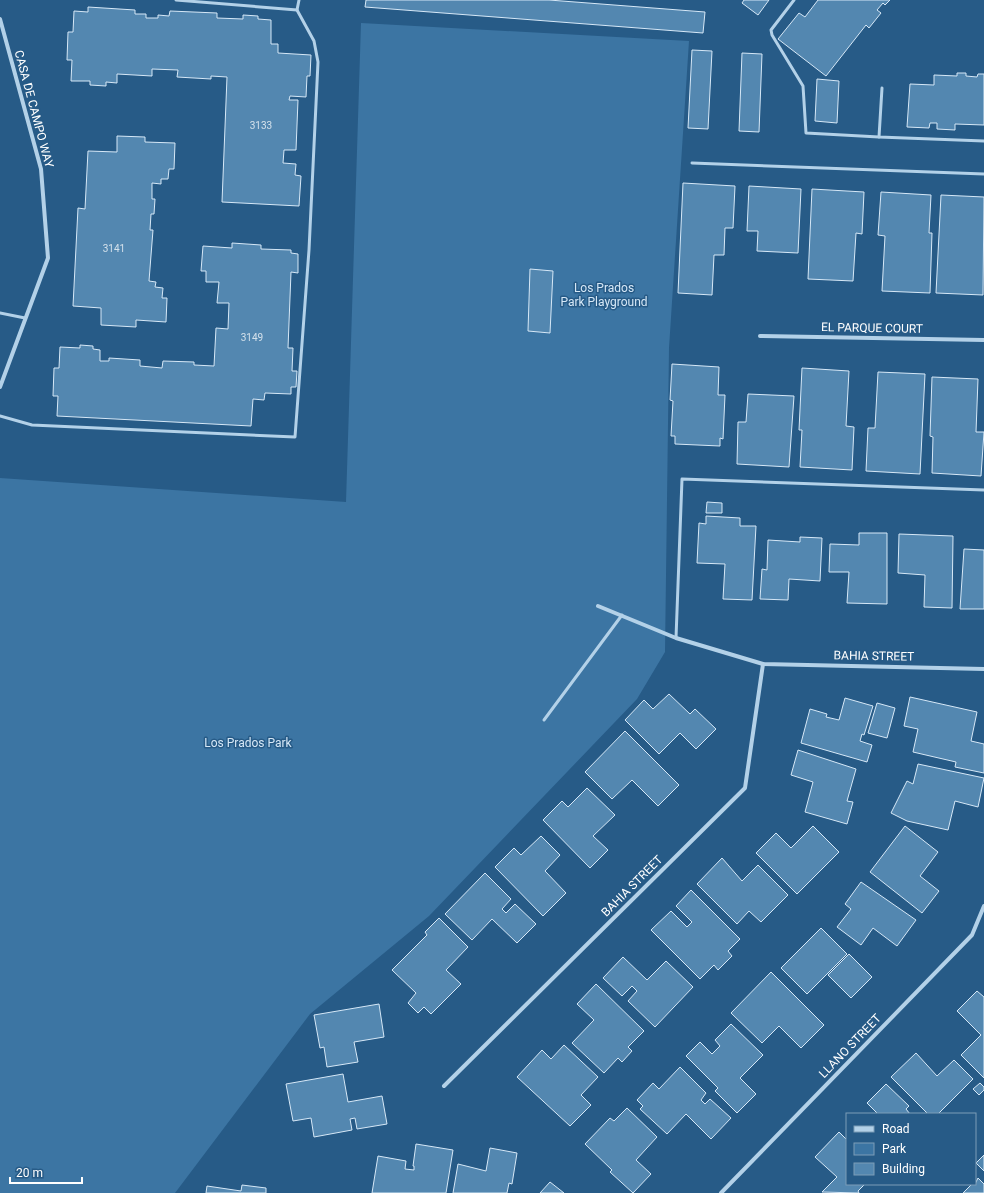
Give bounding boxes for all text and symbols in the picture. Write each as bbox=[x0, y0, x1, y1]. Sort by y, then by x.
street label: CASA DE CAMPO WAY bbox=[12, 49, 57, 170]
house number: 3133 bbox=[250, 120, 272, 131]
house number: 3141 bbox=[103, 243, 125, 254]
park label: Los Prados Park Playground bbox=[560, 281, 648, 309]
street label: EL PARQUE COURT bbox=[821, 320, 923, 336]
house number: 3149 bbox=[241, 332, 263, 343]
street label: BAHIA STREET bbox=[834, 648, 914, 664]
park label: Los Prados Park bbox=[204, 736, 293, 750]
street label: BAHIA STREET bbox=[599, 853, 665, 919]
street label: LLANO STREET bbox=[816, 1011, 884, 1081]
legend bbox=[846, 1113, 976, 1185]
text: Road bbox=[882, 1122, 910, 1136]
text: Park bbox=[882, 1142, 907, 1156]
scale bar bbox=[10, 1159, 82, 1185]
text: Building bbox=[882, 1162, 925, 1176]
text: 20 m bbox=[16, 1166, 43, 1180]

